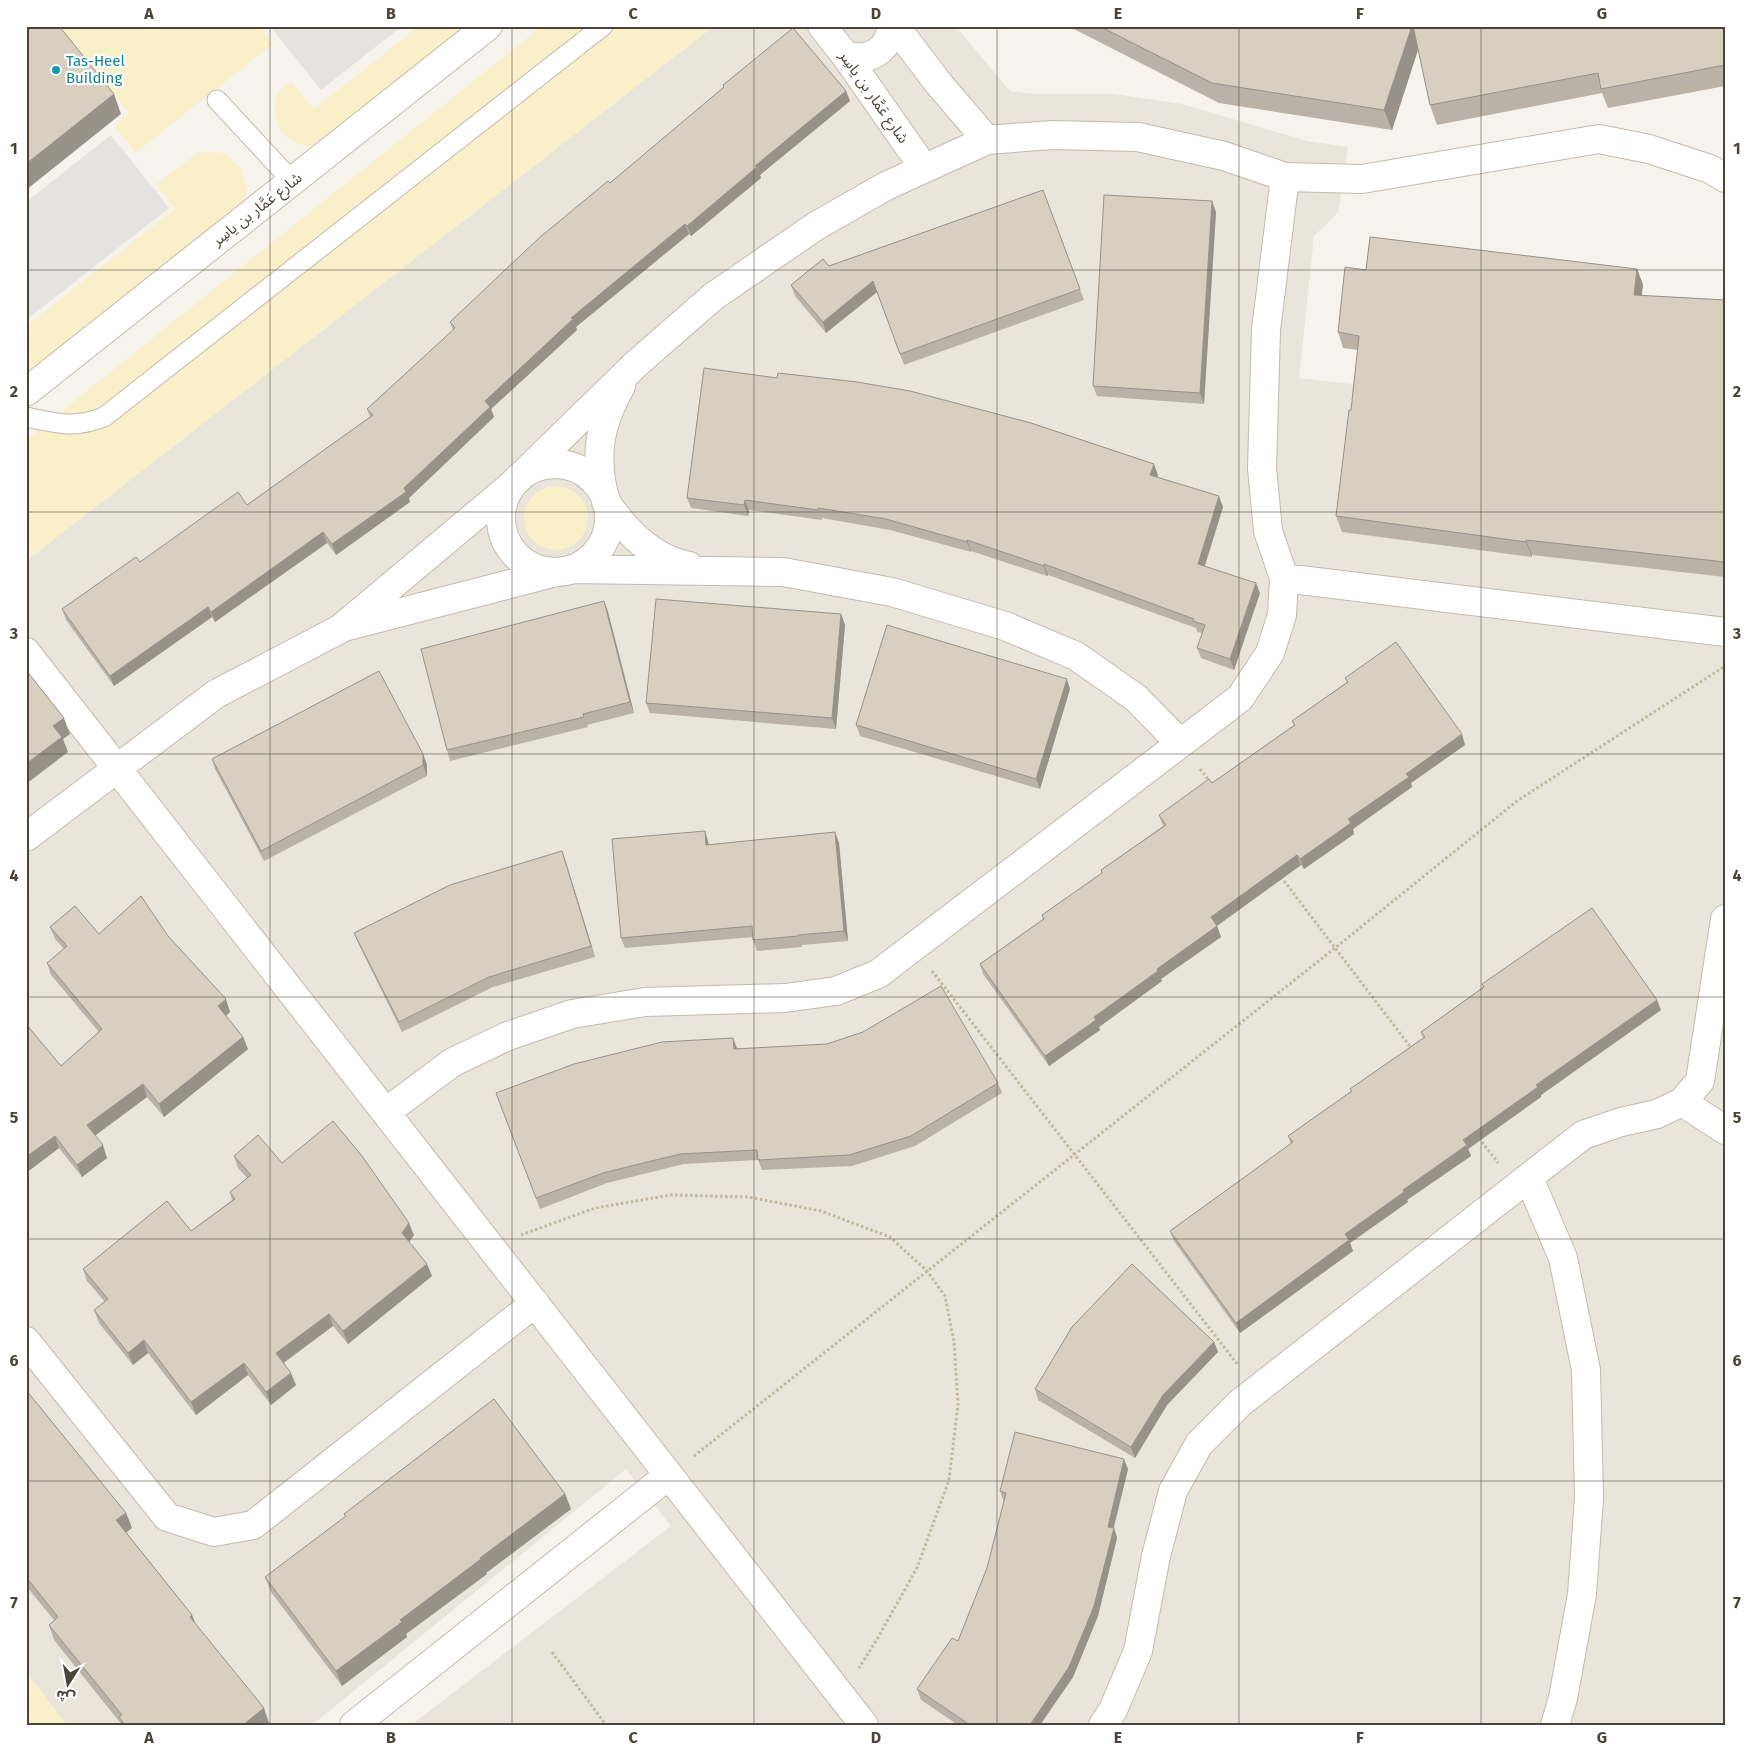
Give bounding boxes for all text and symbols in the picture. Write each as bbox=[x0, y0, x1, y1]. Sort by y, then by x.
text: A bbox=[143, 4, 154, 23]
text: B bbox=[386, 4, 396, 23]
text: C bbox=[628, 4, 638, 23]
text: D bbox=[871, 4, 881, 23]
text: E bbox=[1114, 4, 1122, 23]
text: F bbox=[1356, 4, 1364, 23]
text: G bbox=[1597, 4, 1607, 23]
street label: شارع عَمَّار بن ياسِر bbox=[832, 46, 913, 149]
place label: Tas-Heel Building bbox=[66, 52, 125, 87]
marker: Tas-Heel Building bbox=[50, 64, 62, 76]
text: 1 bbox=[10, 139, 18, 158]
text: 1 bbox=[1733, 139, 1741, 158]
street label: شارع عَمَّار بن ياسِر bbox=[208, 168, 307, 253]
text: 2 bbox=[10, 382, 18, 401]
text: 2 bbox=[1733, 382, 1741, 401]
text: 3 bbox=[9, 624, 18, 643]
text: 3 bbox=[1732, 624, 1741, 643]
text: 4 bbox=[9, 866, 19, 885]
text: 4 bbox=[1732, 866, 1742, 885]
text: 5 bbox=[10, 1108, 19, 1127]
text: 5 bbox=[1733, 1108, 1742, 1127]
text: 6 bbox=[9, 1351, 19, 1370]
text: 6 bbox=[1732, 1351, 1742, 1370]
text: 7 bbox=[10, 1593, 18, 1612]
text: 7 bbox=[1733, 1593, 1741, 1612]
north arrow bbox=[42, 1658, 92, 1708]
text: ش bbox=[55, 1686, 77, 1706]
text: A bbox=[143, 1728, 154, 1747]
text: B bbox=[386, 1728, 396, 1747]
text: C bbox=[628, 1728, 638, 1747]
text: D bbox=[871, 1728, 881, 1747]
text: E bbox=[1114, 1728, 1122, 1747]
text: F bbox=[1356, 1728, 1364, 1747]
text: G bbox=[1597, 1728, 1607, 1747]

